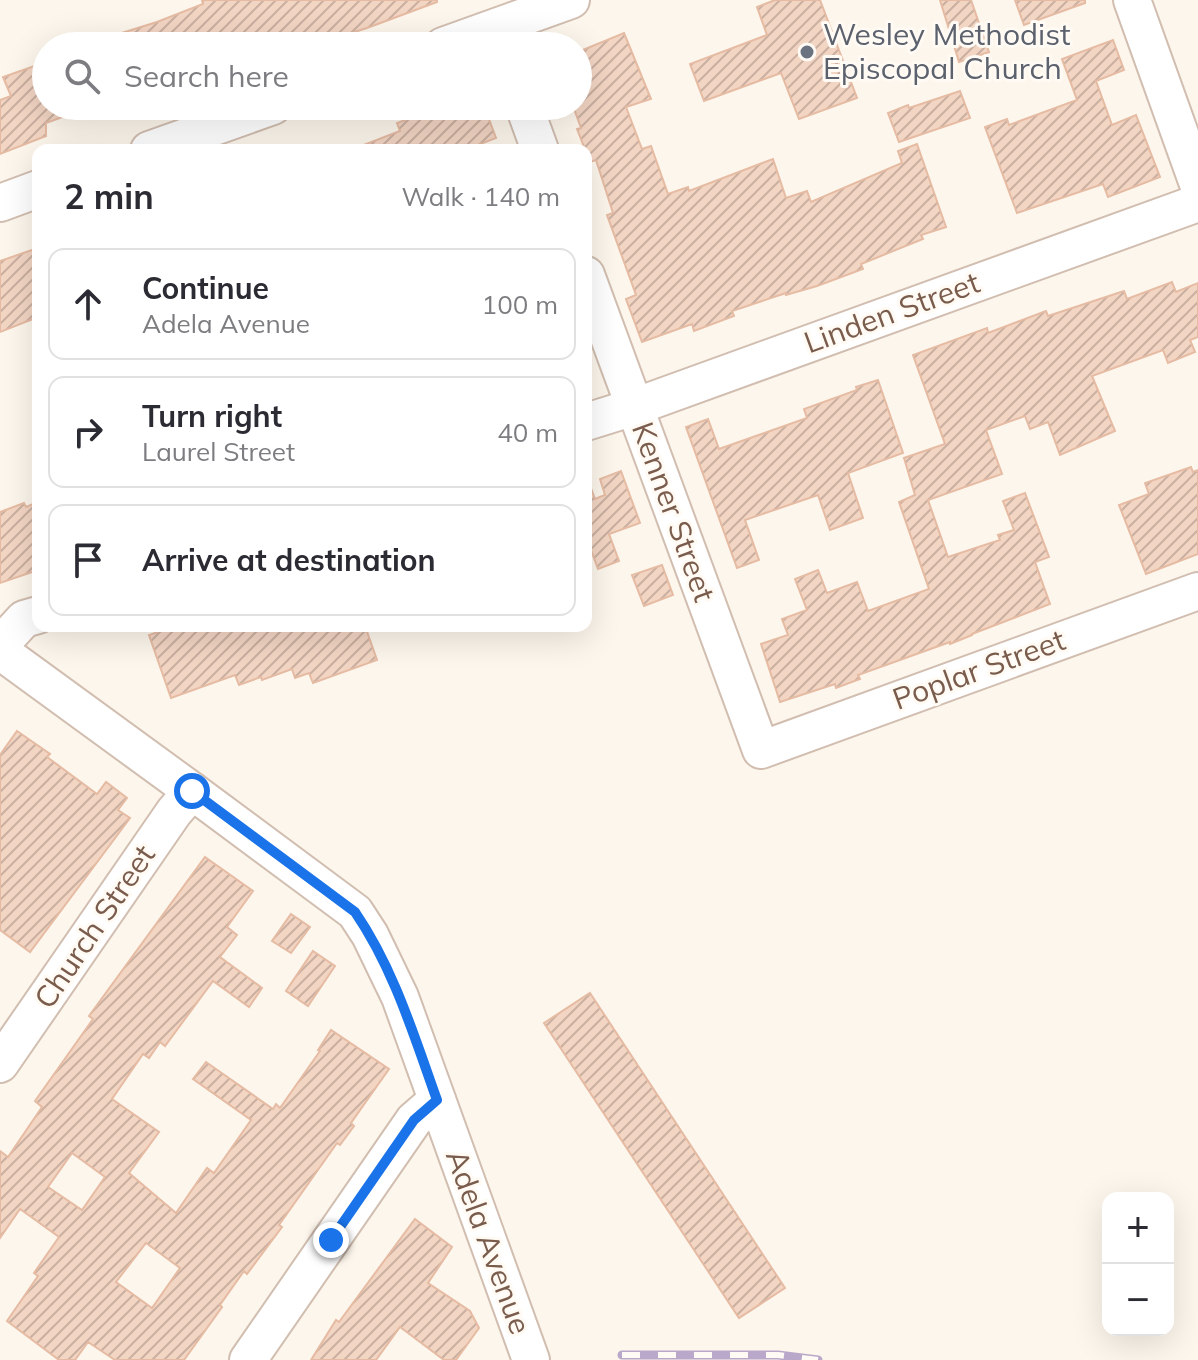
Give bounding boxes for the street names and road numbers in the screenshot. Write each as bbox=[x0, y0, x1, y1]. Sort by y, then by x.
street label: Linden Street bbox=[799, 263, 984, 361]
street label: Kenner Street bbox=[624, 417, 724, 607]
street label: Poplar Street bbox=[887, 620, 1070, 718]
street label: Church Street bbox=[25, 837, 163, 1016]
street label: Adela Avenue bbox=[438, 1144, 540, 1339]

